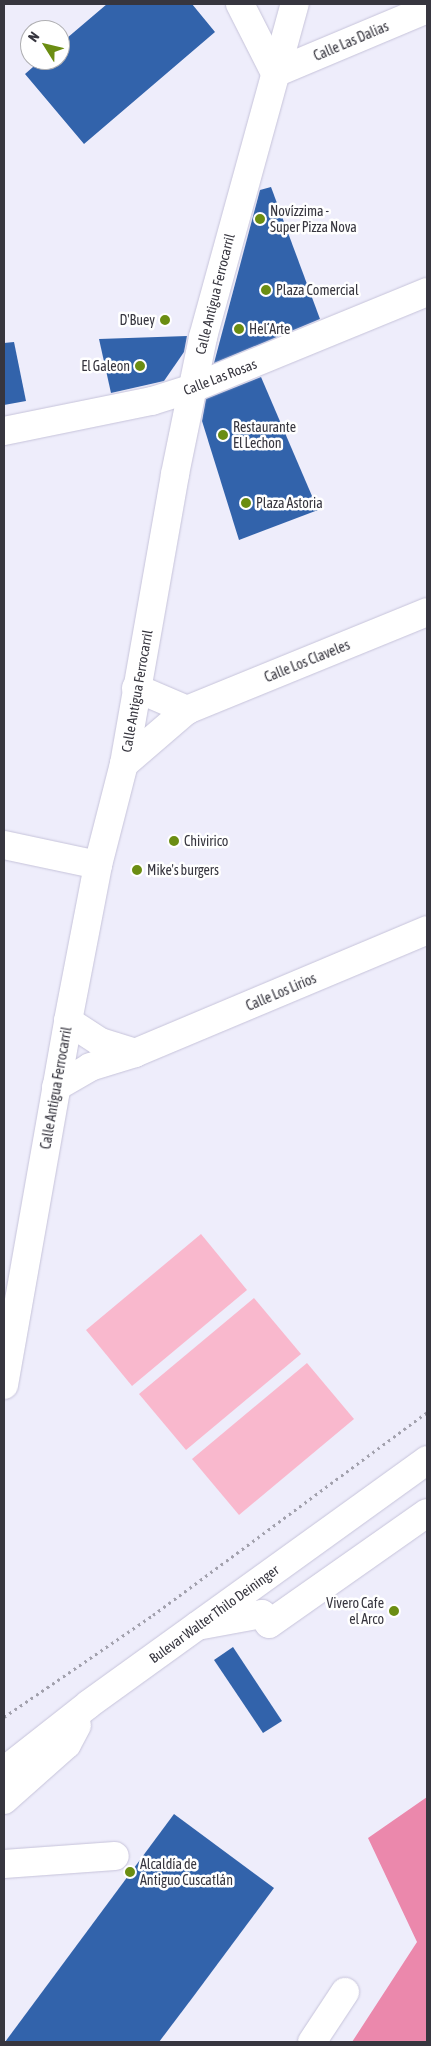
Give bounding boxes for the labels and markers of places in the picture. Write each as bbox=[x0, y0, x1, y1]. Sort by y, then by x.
place label: Novízzima - Super Pizza Nova bbox=[270, 203, 357, 236]
marker: Novízzima - Super Pizza Nova bbox=[254, 213, 266, 225]
place label: Plaza Comercial bbox=[276, 282, 359, 298]
marker: Plaza Comercial bbox=[260, 284, 272, 296]
place label: D'Buey bbox=[119, 312, 155, 328]
marker: D'Buey bbox=[159, 314, 171, 326]
place label: Hel´Arte bbox=[249, 321, 290, 337]
marker: Hel´Arte bbox=[233, 323, 245, 335]
place label: El Galeon bbox=[81, 358, 130, 374]
marker: El Galeon bbox=[134, 360, 146, 372]
place label: Restaurante El Lechon bbox=[233, 419, 296, 452]
marker: Restaurante El Lechon bbox=[217, 429, 229, 441]
place label: Plaza Astoria bbox=[256, 495, 323, 511]
marker: Plaza Astoria bbox=[240, 497, 252, 509]
place label: Chivirico bbox=[184, 833, 228, 849]
marker: Chivirico bbox=[168, 835, 180, 847]
place label: Mike's burgers bbox=[147, 862, 219, 878]
marker: Mike's burgers bbox=[131, 864, 143, 876]
place label: Vivero Cafe el Arco bbox=[326, 1595, 384, 1628]
marker: Vivero Cafe el Arco bbox=[388, 1605, 400, 1617]
place label: Alcaldía de Antiguo Cuscatlán bbox=[140, 1856, 233, 1888]
marker: Alcaldía de Antiguo Cuscatlán bbox=[124, 1866, 136, 1878]

